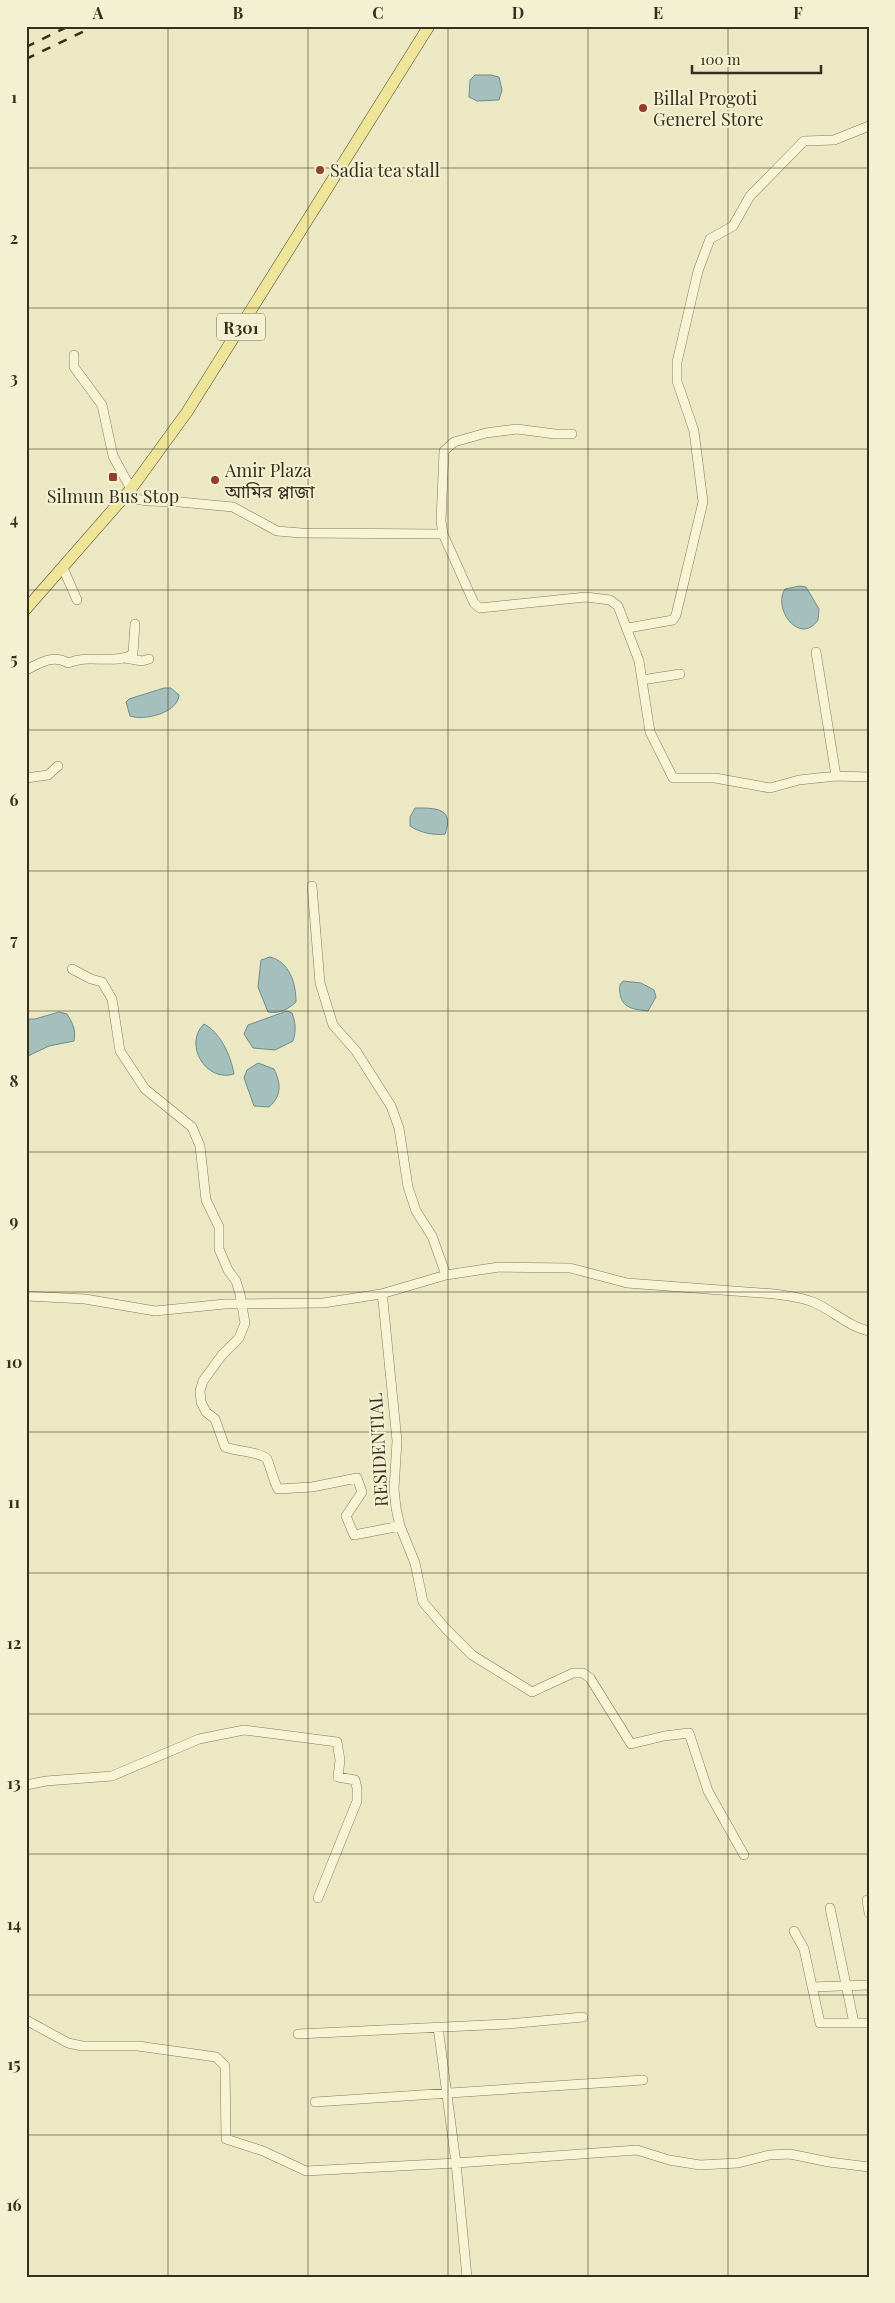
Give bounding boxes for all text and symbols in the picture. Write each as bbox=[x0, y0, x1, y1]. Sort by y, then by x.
text: A bbox=[92, 2, 104, 23]
text: B bbox=[233, 2, 244, 23]
text: C bbox=[372, 2, 384, 23]
text: D bbox=[512, 2, 524, 23]
text: E bbox=[653, 2, 663, 23]
text: F bbox=[793, 2, 803, 23]
scale bar bbox=[692, 42, 821, 74]
text: 100 m bbox=[700, 49, 741, 69]
text: 1 bbox=[11, 86, 17, 107]
place label: Billal Progoti Generel Store bbox=[653, 86, 764, 131]
marker: Billal Progoti Generel Store bbox=[637, 102, 649, 114]
place label: Sadia tea stall bbox=[330, 158, 440, 182]
marker: Sadia tea stall bbox=[314, 164, 326, 176]
text: 2 bbox=[10, 227, 18, 248]
road number: R301 bbox=[217, 314, 265, 341]
text: 3 bbox=[10, 367, 18, 388]
place label: Amir Plaza আমির প্লাজা bbox=[224, 458, 315, 503]
marker: Silmun Bus Stop bbox=[107, 471, 119, 483]
marker: Amir Plaza আমির প্লাজা bbox=[209, 474, 221, 486]
place label: Silmun Bus Stop bbox=[47, 484, 179, 508]
text: 4 bbox=[10, 508, 18, 529]
text: 5 bbox=[10, 648, 18, 669]
text: 6 bbox=[10, 789, 19, 810]
text: 7 bbox=[10, 929, 18, 950]
text: 8 bbox=[10, 1070, 19, 1091]
text: 9 bbox=[10, 1210, 19, 1231]
text: 10 bbox=[6, 1351, 22, 1372]
street label: RESIDENTIAL bbox=[363, 1392, 393, 1507]
text: 11 bbox=[8, 1491, 20, 1512]
text: 12 bbox=[7, 1632, 21, 1653]
text: 13 bbox=[7, 1772, 21, 1793]
text: 14 bbox=[7, 1913, 21, 1934]
text: 15 bbox=[7, 2053, 21, 2074]
text: 16 bbox=[6, 2194, 22, 2215]

